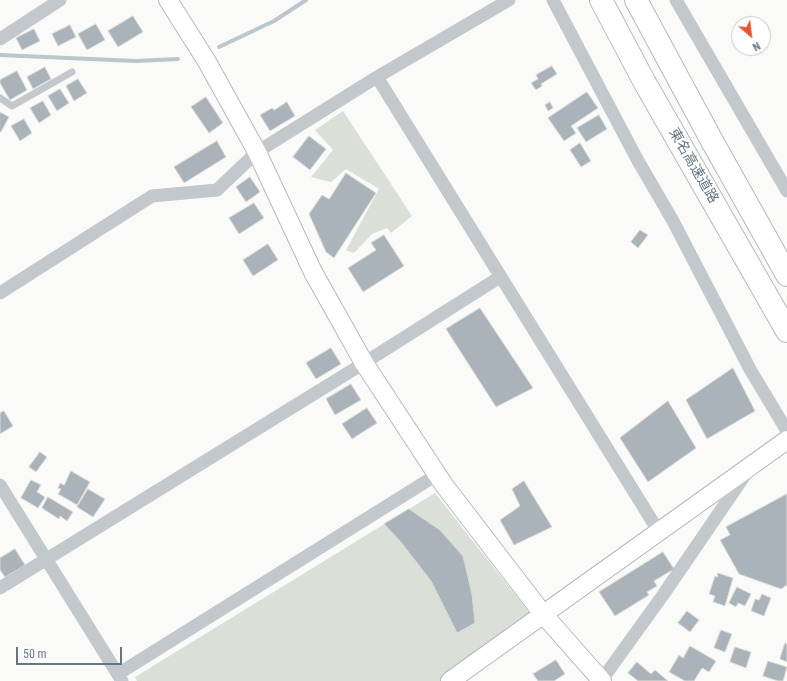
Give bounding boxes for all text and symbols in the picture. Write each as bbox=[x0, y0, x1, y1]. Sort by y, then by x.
north arrow bbox=[731, 16, 771, 56]
text: N bbox=[750, 39, 762, 53]
street label: 東名高速道路 bbox=[665, 125, 721, 207]
scale bar bbox=[18, 639, 124, 665]
text: 50 m bbox=[23, 647, 47, 661]

